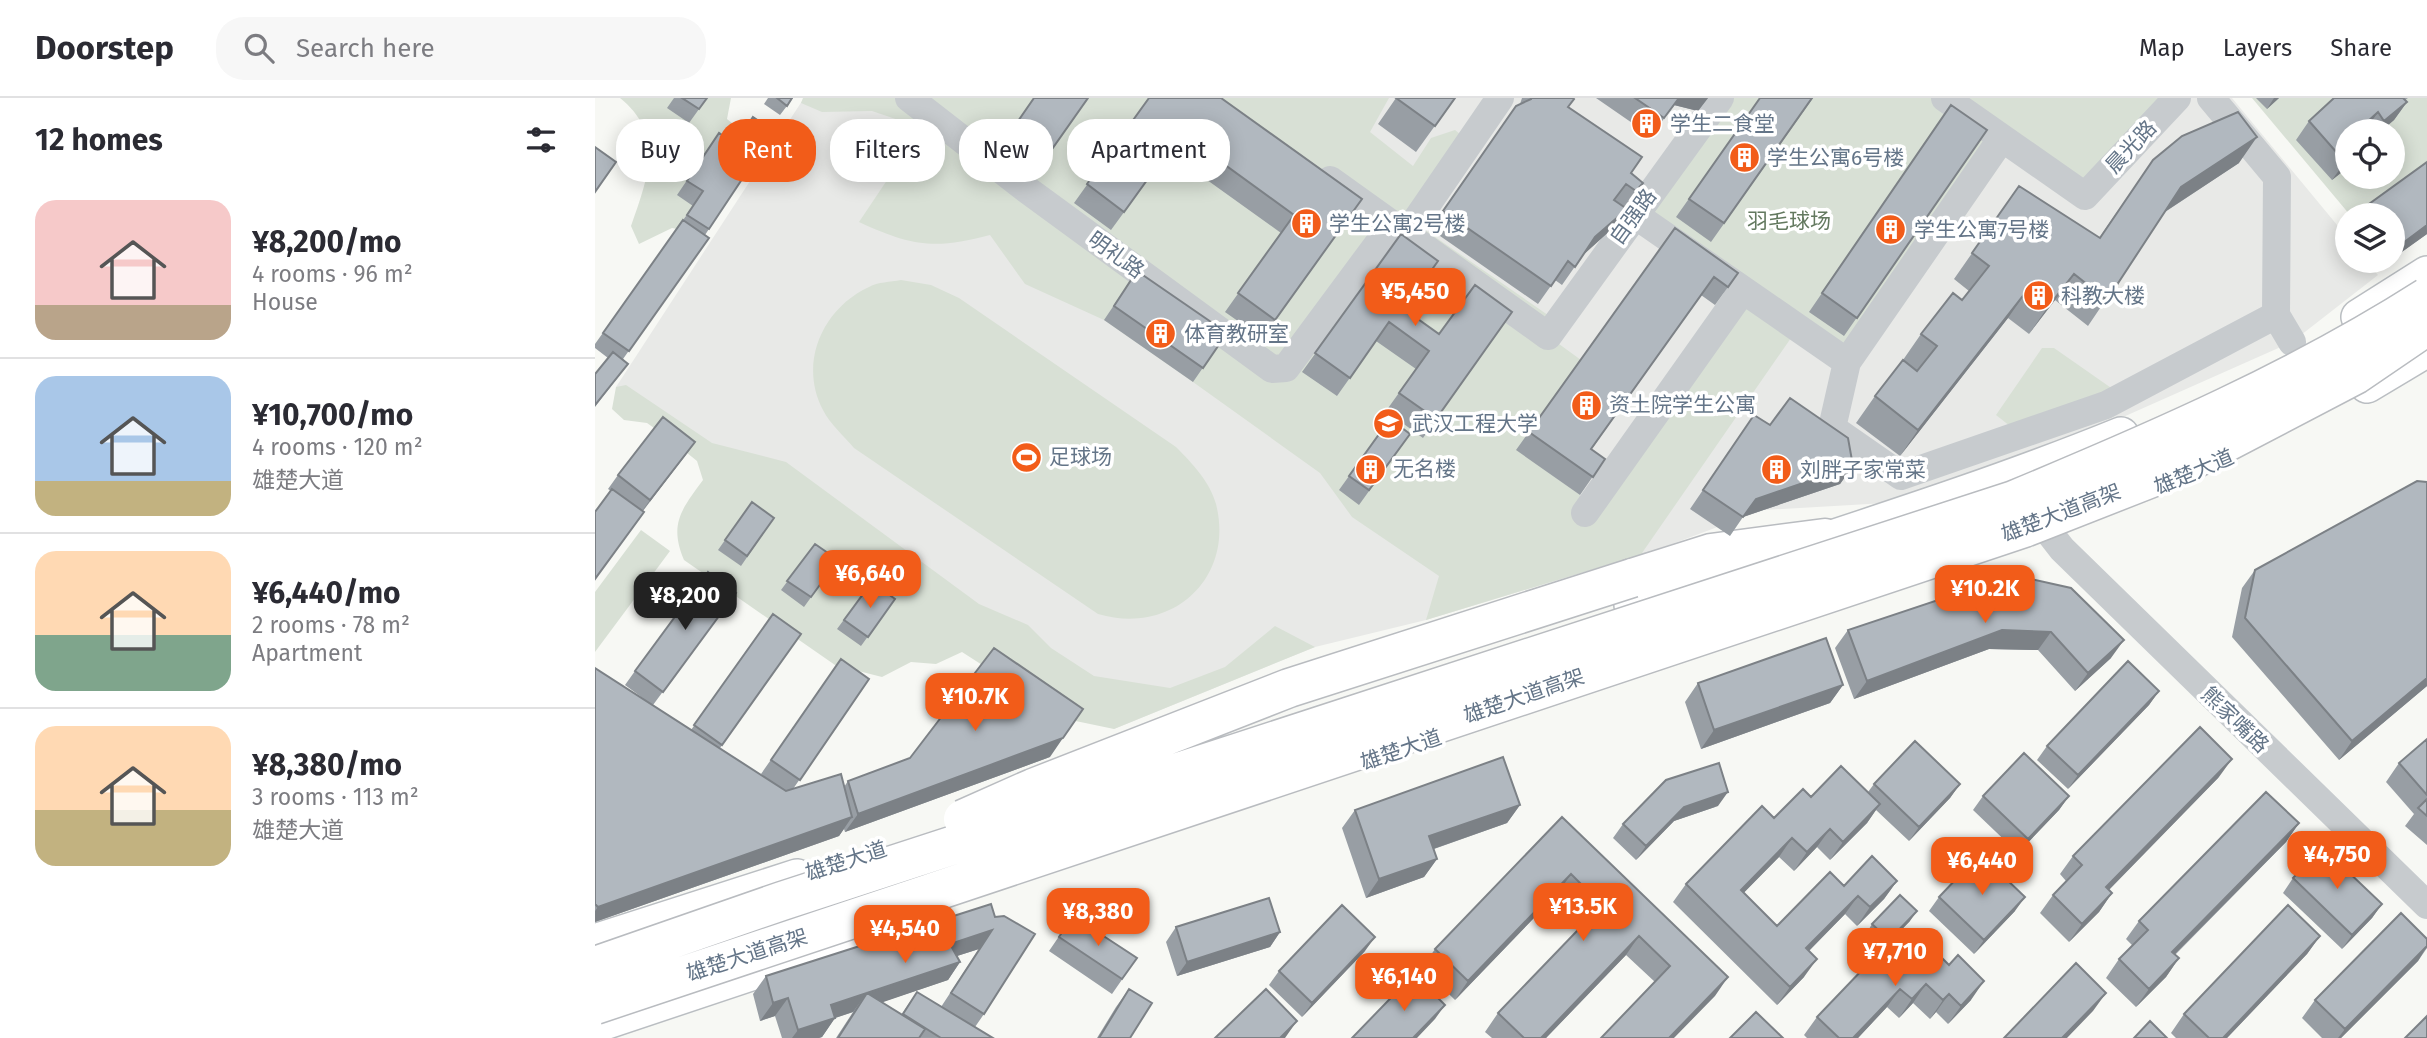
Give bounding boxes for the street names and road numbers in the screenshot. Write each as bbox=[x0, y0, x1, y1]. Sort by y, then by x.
street label: 晨光路 bbox=[2100, 115, 2162, 179]
street label: 自强路 bbox=[1604, 184, 1662, 250]
street label: 明礼路 bbox=[1083, 226, 1149, 284]
street label: 雄楚大道 bbox=[2150, 444, 2238, 500]
street label: 雄楚大道高架 bbox=[1998, 478, 2124, 548]
street label: 雄楚大道高架 bbox=[1460, 663, 1588, 729]
street label: 熊家嘴路 bbox=[2196, 681, 2274, 759]
street label: 雄楚大道 bbox=[1357, 724, 1445, 776]
street label: 雄楚大道 bbox=[802, 836, 890, 886]
street label: 雄楚大道高架 bbox=[683, 923, 811, 987]

